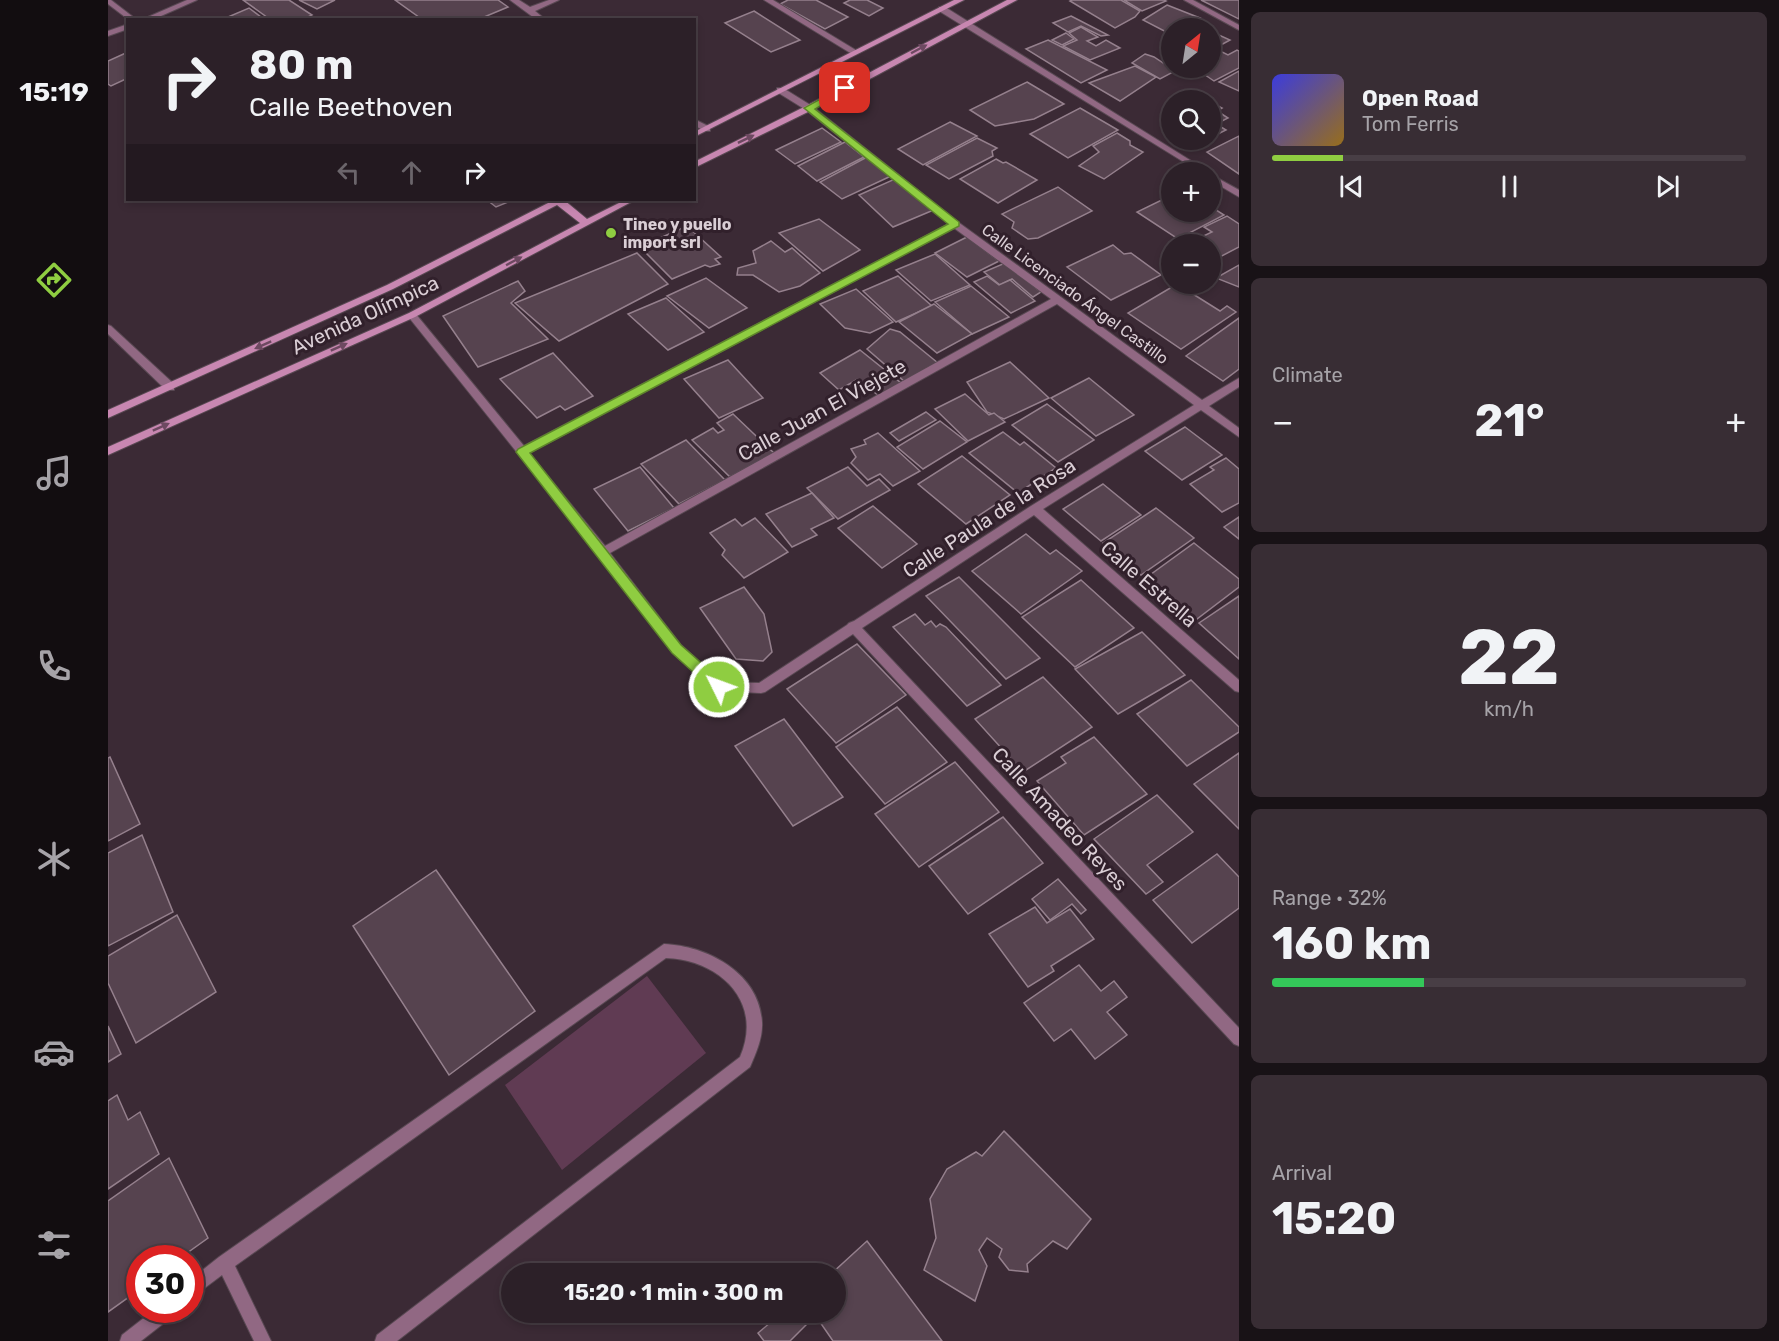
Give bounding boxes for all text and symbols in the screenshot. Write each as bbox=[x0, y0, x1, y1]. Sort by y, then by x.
north arrow bbox=[1161, 18, 1221, 78]
map controls bbox=[1161, 18, 1221, 294]
text: 80 m bbox=[249, 40, 353, 90]
icon: right bbox=[150, 42, 228, 120]
one-way arrow bbox=[911, 44, 928, 54]
pin bbox=[819, 62, 870, 113]
icon: arrive bbox=[828, 71, 861, 104]
text: 15:19 bbox=[19, 76, 89, 108]
text: Open Road bbox=[1362, 85, 1479, 112]
button: search bbox=[1161, 90, 1221, 150]
text: Calle Beethoven bbox=[249, 91, 453, 123]
text: Tom Ferris bbox=[1362, 112, 1459, 136]
one-way arrow bbox=[738, 134, 755, 144]
icon: left bbox=[332, 156, 365, 189]
icon: ahead bbox=[395, 156, 428, 189]
icon: right bbox=[458, 156, 491, 189]
button: + bbox=[1161, 162, 1221, 222]
icon: previous bbox=[1335, 170, 1368, 203]
icon: pause bbox=[1493, 170, 1526, 203]
icon: next bbox=[1651, 170, 1684, 203]
place label: Tineo y puello import srl bbox=[623, 215, 732, 252]
street label: Calle Licenciado Ángel Castillo bbox=[978, 220, 1172, 368]
marker: Tineo y puello import srl bbox=[604, 226, 618, 240]
button: − bbox=[1161, 234, 1221, 294]
one-way arrow bbox=[506, 256, 523, 266]
icon: directions bbox=[33, 259, 75, 301]
street label: Avenida Olímpica bbox=[288, 270, 442, 360]
one-way arrow bbox=[253, 340, 271, 350]
one-way arrow bbox=[331, 343, 348, 352]
street label: Calle Juan El Viejete bbox=[734, 354, 910, 466]
text: Climate bbox=[1272, 363, 1343, 387]
text: 21° bbox=[1474, 394, 1545, 447]
text: − bbox=[1272, 402, 1293, 441]
text: + bbox=[1725, 402, 1746, 441]
one-way arrow bbox=[153, 422, 170, 431]
icon: music bbox=[33, 452, 75, 494]
street label: Calle Paula de la Rosa bbox=[898, 453, 1080, 583]
street label: Calle Estrella bbox=[1096, 536, 1202, 632]
text: 22 bbox=[1458, 611, 1560, 704]
icon: phone bbox=[33, 645, 75, 687]
position arrow bbox=[687, 655, 751, 719]
text: km/h bbox=[1484, 697, 1534, 721]
street label: Calle Amadeo Reyes bbox=[987, 742, 1133, 896]
icon: climate bbox=[33, 838, 75, 880]
text: Range · 32% bbox=[1272, 886, 1387, 910]
text: 160 km bbox=[1272, 917, 1431, 970]
icon: car bbox=[33, 1031, 75, 1073]
text: Arrival bbox=[1272, 1161, 1332, 1185]
text: 15:20 bbox=[1272, 1192, 1396, 1245]
icon: filters bbox=[33, 1224, 75, 1266]
speed limit sign: 30 bbox=[126, 1245, 204, 1323]
text: 15:20 · 1 min · 300 m bbox=[564, 1279, 783, 1306]

